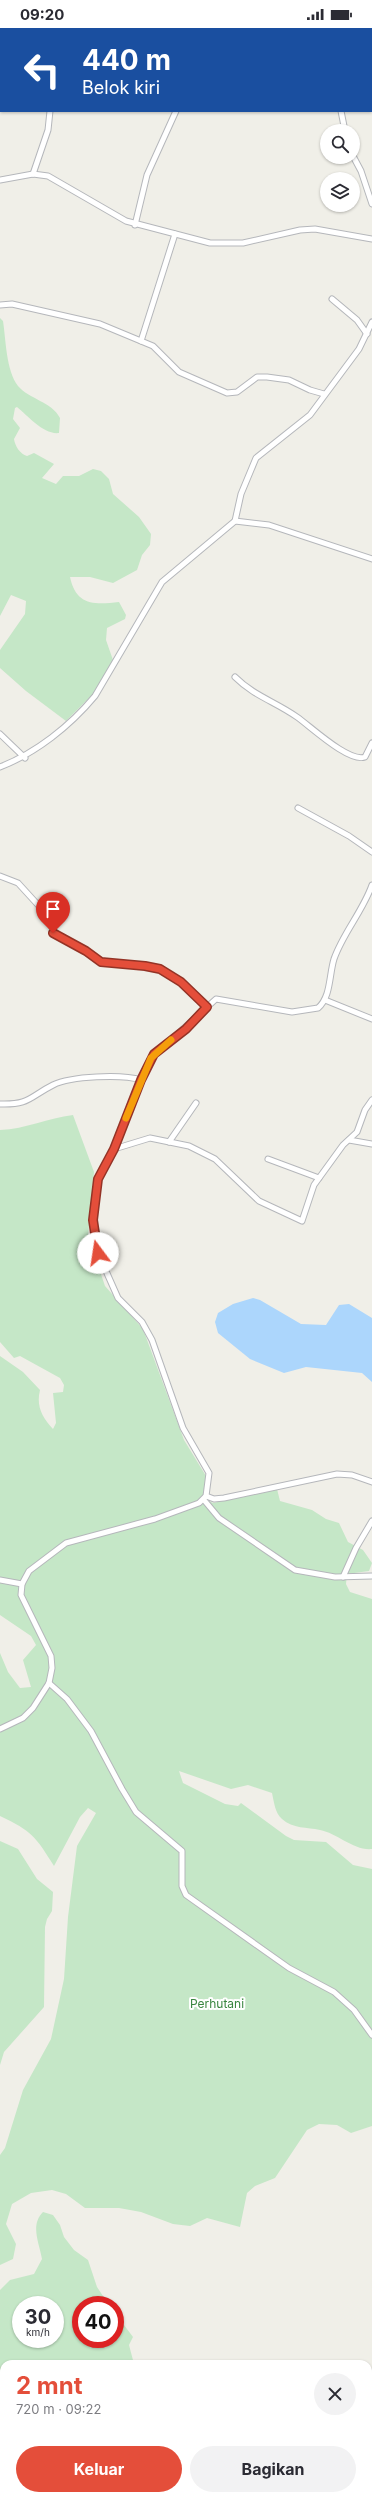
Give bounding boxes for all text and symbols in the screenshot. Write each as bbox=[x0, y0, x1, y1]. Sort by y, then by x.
text: 09:20 bbox=[20, 5, 64, 24]
text: 440 m bbox=[82, 43, 171, 77]
icon: left bbox=[16, 44, 68, 96]
text: Belok kiri bbox=[82, 77, 160, 98]
map controls bbox=[320, 124, 360, 212]
button: search bbox=[320, 124, 360, 164]
button: layers bbox=[320, 172, 360, 212]
pin bbox=[36, 892, 70, 933]
icon: arrive bbox=[42, 898, 64, 920]
position arrow bbox=[77, 1232, 119, 1274]
park label: Perhutani bbox=[190, 1996, 244, 2011]
speed limit sign: 40 bbox=[72, 2296, 124, 2348]
text: 30 bbox=[25, 2305, 51, 2329]
text: km/h bbox=[26, 2326, 50, 2338]
text: 2 mnt bbox=[16, 2371, 82, 2400]
button: close bbox=[314, 2373, 356, 2415]
text: 720 m · 09:22 bbox=[16, 2401, 101, 2417]
button: Keluar bbox=[16, 2446, 182, 2492]
button: Bagikan bbox=[190, 2446, 356, 2492]

